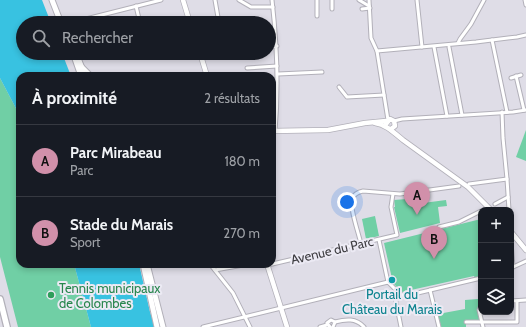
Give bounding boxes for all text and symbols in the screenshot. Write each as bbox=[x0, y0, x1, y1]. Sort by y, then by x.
search box bbox=[16, 16, 276, 60]
icon: search bbox=[30, 27, 52, 49]
text: Rechercher bbox=[62, 29, 133, 47]
text: À proximité bbox=[32, 88, 117, 108]
text: 2 résultats bbox=[204, 90, 260, 106]
text: Parc Mirabeau bbox=[70, 144, 161, 162]
text: A bbox=[41, 153, 49, 169]
text: 180 m bbox=[224, 153, 260, 169]
text: Parc bbox=[70, 162, 93, 178]
pin: A bbox=[404, 182, 430, 215]
your location bbox=[337, 192, 357, 212]
map controls bbox=[478, 207, 514, 315]
button: + bbox=[478, 207, 514, 243]
text: Stade du Marais bbox=[70, 216, 173, 234]
text: B bbox=[41, 225, 49, 241]
text: 270 m bbox=[223, 225, 260, 241]
pin: B bbox=[421, 226, 447, 259]
street label: Avenue du Parc bbox=[289, 233, 375, 267]
text: Sport bbox=[70, 234, 100, 250]
button: − bbox=[478, 243, 514, 279]
marker: Portail du Château du Marais bbox=[387, 275, 397, 285]
button: layers bbox=[478, 279, 514, 315]
place label: Tennis municipaux de Colombes bbox=[59, 280, 161, 311]
place label: Portail du Château du Marais bbox=[342, 286, 443, 317]
marker: Tennis municipaux de Colombes bbox=[46, 290, 56, 300]

